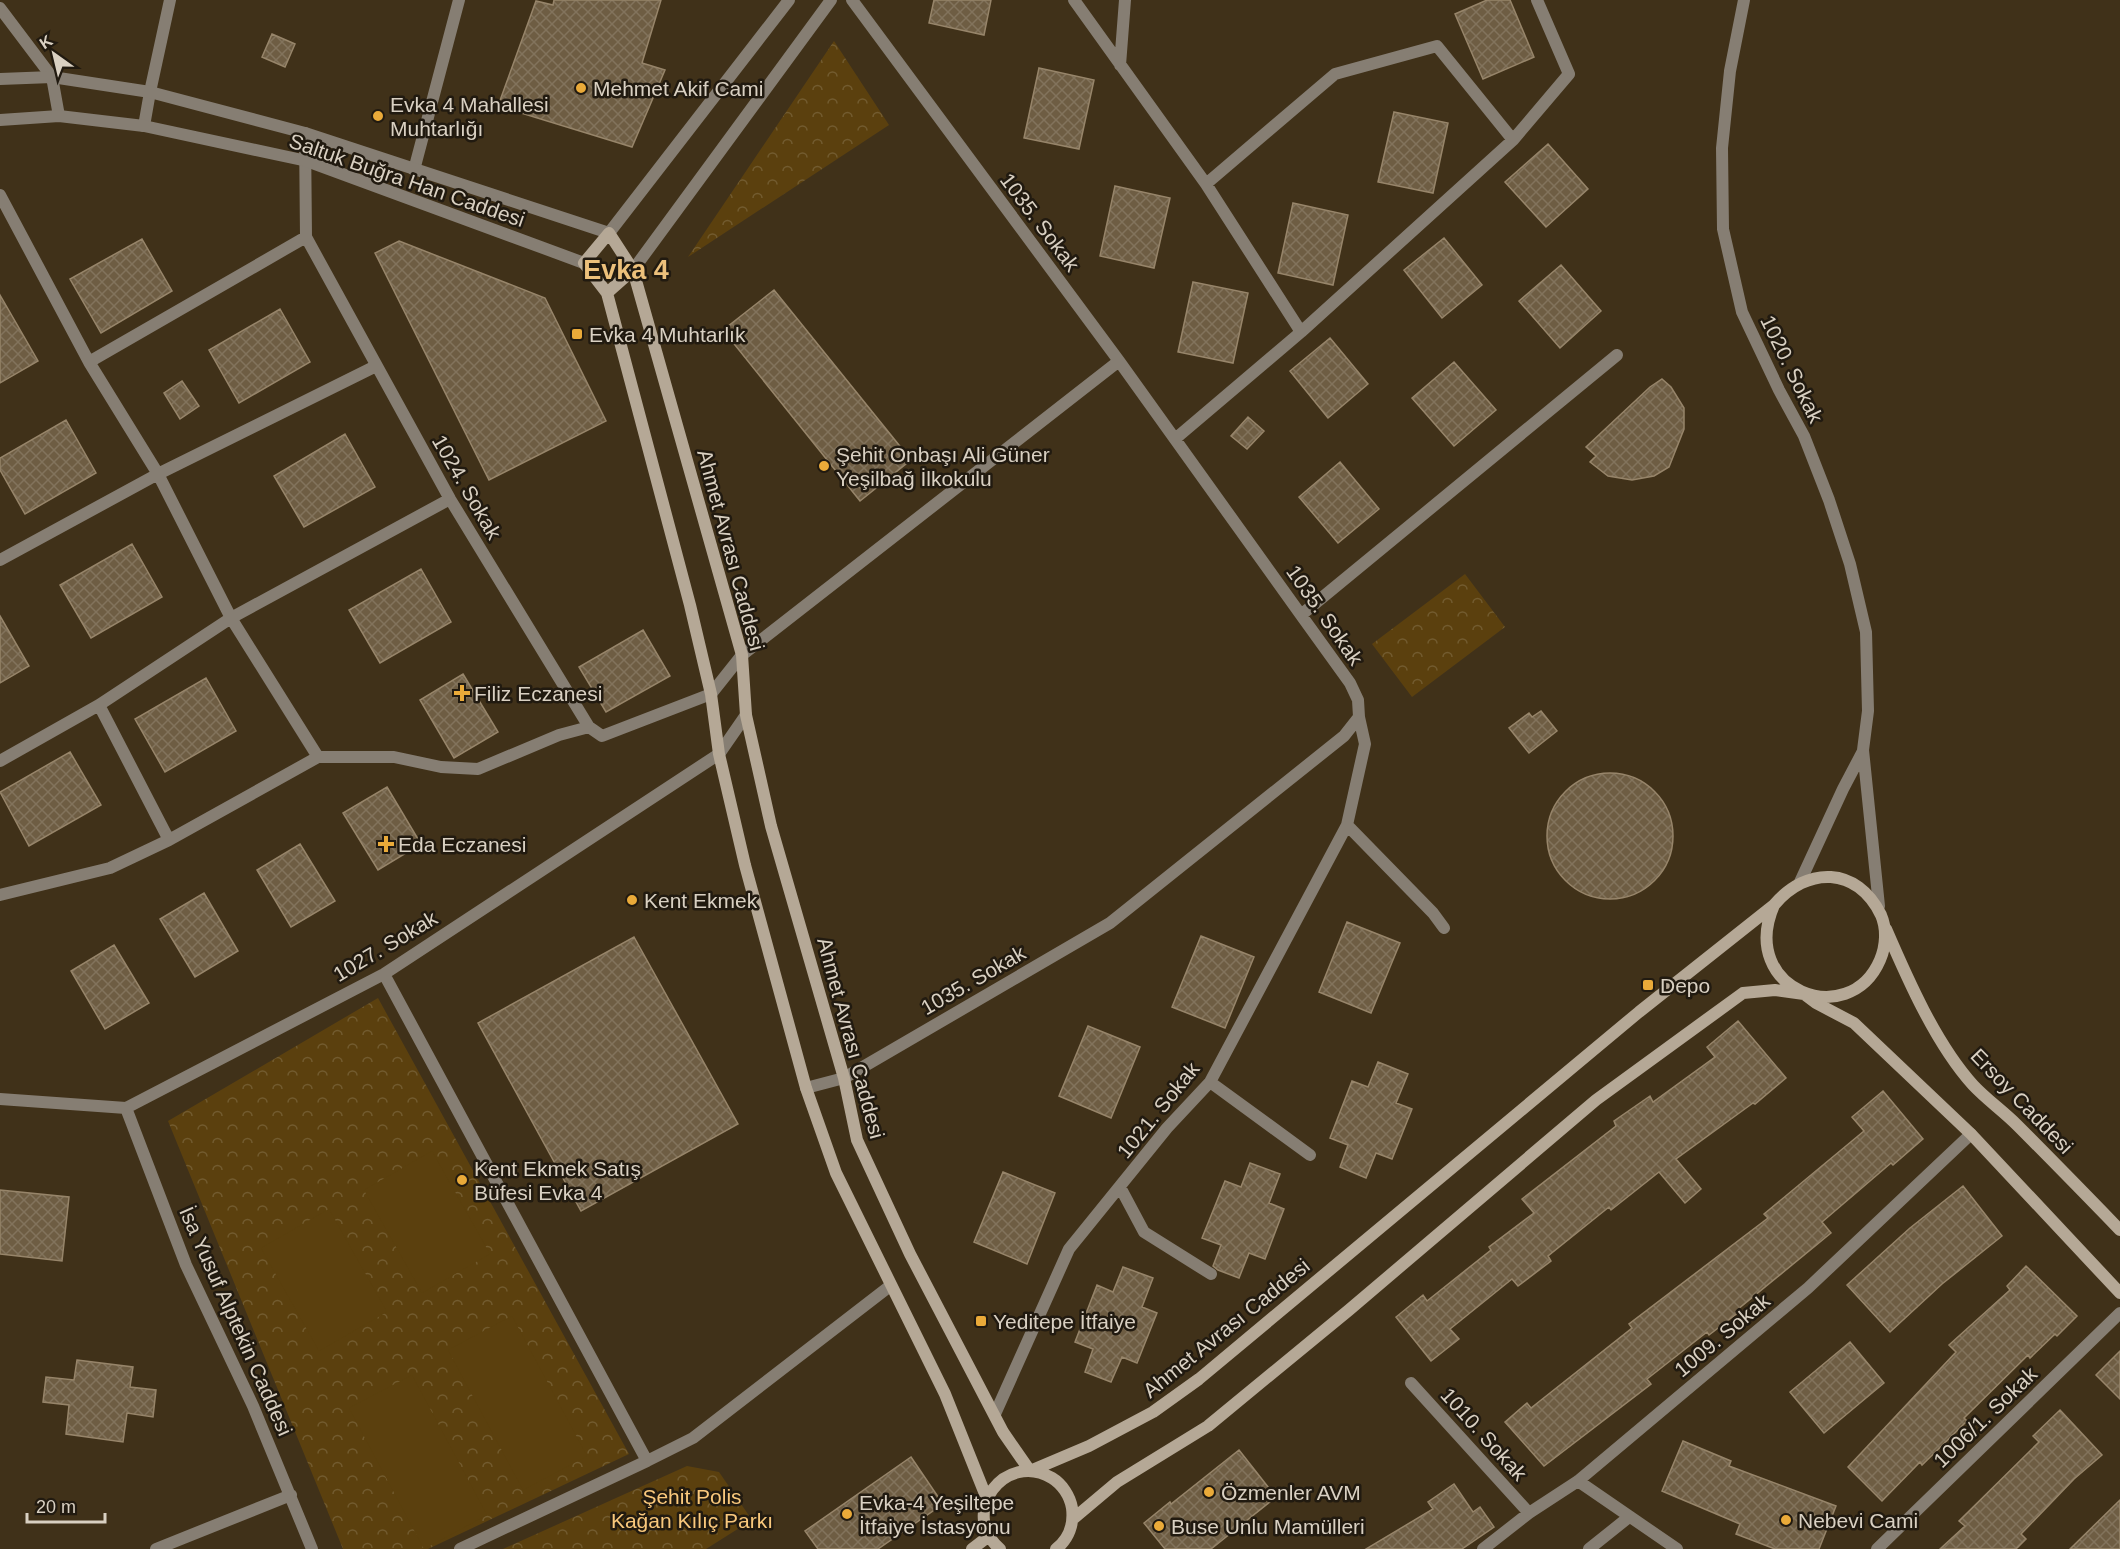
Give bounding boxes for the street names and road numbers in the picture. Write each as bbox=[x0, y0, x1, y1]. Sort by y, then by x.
street label: Saltuk Buğra Han Caddesi bbox=[286, 129, 528, 231]
street label: 1035. Sokak bbox=[996, 168, 1085, 276]
street label: 1020. Sokak bbox=[1756, 311, 1828, 427]
street label: 1024. Sokak bbox=[428, 431, 506, 544]
street label: Ahmet Avrası Caddesi bbox=[693, 447, 769, 653]
street label: 1035. Sokak bbox=[1282, 561, 1368, 670]
street label: 1027. Sokak bbox=[329, 906, 441, 986]
street label: Ahmet Avrası Caddesi bbox=[813, 935, 889, 1141]
street label: 1035. Sokak bbox=[917, 941, 1030, 1019]
street label: Ersoy Caddesi bbox=[1966, 1044, 2078, 1158]
street label: 1021. Sokak bbox=[1112, 1057, 1204, 1163]
street label: İsa Yusuf Alptekin Caddesi bbox=[175, 1203, 297, 1439]
street label: Ahmet Avrası Caddesi bbox=[1138, 1254, 1314, 1402]
street label: 1009. Sokak bbox=[1670, 1288, 1774, 1381]
street label: 1006/1. Sokak bbox=[1929, 1362, 2042, 1472]
street label: 1010. Sokak bbox=[1436, 1383, 1532, 1485]

